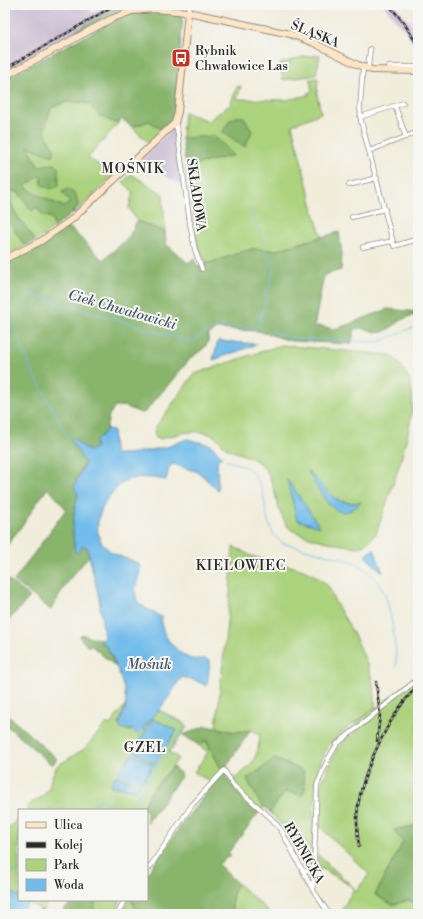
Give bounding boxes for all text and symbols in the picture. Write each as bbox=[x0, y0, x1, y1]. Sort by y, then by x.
street label: ŚLĄSKA bbox=[288, 16, 343, 51]
place label: Rybnik Chwałowice Las bbox=[195, 43, 288, 74]
bus stop icon: Rybnik Chwałowice Las bbox=[170, 47, 192, 69]
street label: SKŁADOWA bbox=[183, 157, 209, 234]
district label: MOŚNIK bbox=[101, 158, 165, 178]
water label: Ciek Chwałowicki bbox=[66, 286, 179, 334]
district label: KIELOWIEC bbox=[196, 557, 286, 575]
water label: Mośnik bbox=[127, 656, 171, 674]
district label: GZEL bbox=[124, 739, 166, 757]
legend bbox=[18, 809, 148, 901]
text: Ulica bbox=[54, 818, 83, 833]
street label: RYBNICKA bbox=[280, 820, 328, 887]
text: Kolej bbox=[54, 838, 83, 853]
text: Park bbox=[54, 858, 80, 873]
text: Woda bbox=[53, 878, 85, 893]

